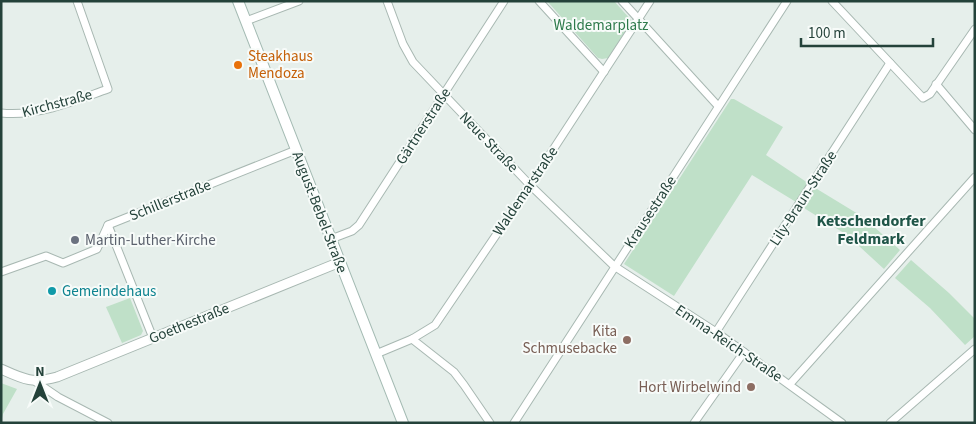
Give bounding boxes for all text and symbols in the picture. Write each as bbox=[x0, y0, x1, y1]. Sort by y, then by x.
park label: Waldemarplatz bbox=[554, 15, 648, 36]
scale bar bbox=[801, 15, 934, 47]
text: 100 m bbox=[808, 23, 846, 44]
place label: Steakhaus Mendoza bbox=[248, 46, 313, 84]
marker: Steakhaus Mendoza bbox=[232, 59, 244, 71]
street label: Kirchstraße bbox=[20, 84, 95, 123]
street label: Gärtnerstraße bbox=[391, 84, 456, 169]
street label: Neue Straße bbox=[454, 107, 523, 177]
street label: Waldemarstraße bbox=[488, 143, 563, 240]
street label: Lily-Braun-Straße bbox=[765, 147, 842, 250]
street label: August-Bebel-Straße bbox=[287, 148, 352, 276]
street label: Krausestraße bbox=[619, 172, 682, 253]
street label: Schillerstraße bbox=[126, 175, 214, 226]
district label: Ketschendorfer Feldmark bbox=[816, 210, 926, 250]
place label: Martin-Luther-Kirche bbox=[85, 230, 216, 251]
marker: Martin-Luther-Kirche bbox=[69, 234, 81, 246]
place label: Gemeindehaus bbox=[62, 281, 156, 302]
marker: Gemeindehaus bbox=[46, 285, 58, 297]
street label: Goethestraße bbox=[146, 298, 232, 349]
street label: Emma-Reich-Straße bbox=[671, 300, 786, 387]
place label: Kita Schmusebacke bbox=[523, 321, 617, 359]
marker: Kita Schmusebacke bbox=[621, 334, 633, 346]
north arrow bbox=[15, 359, 65, 409]
text: N bbox=[35, 362, 45, 382]
place label: Hort Wirbelwind bbox=[639, 377, 741, 398]
marker: Hort Wirbelwind bbox=[745, 381, 757, 393]

